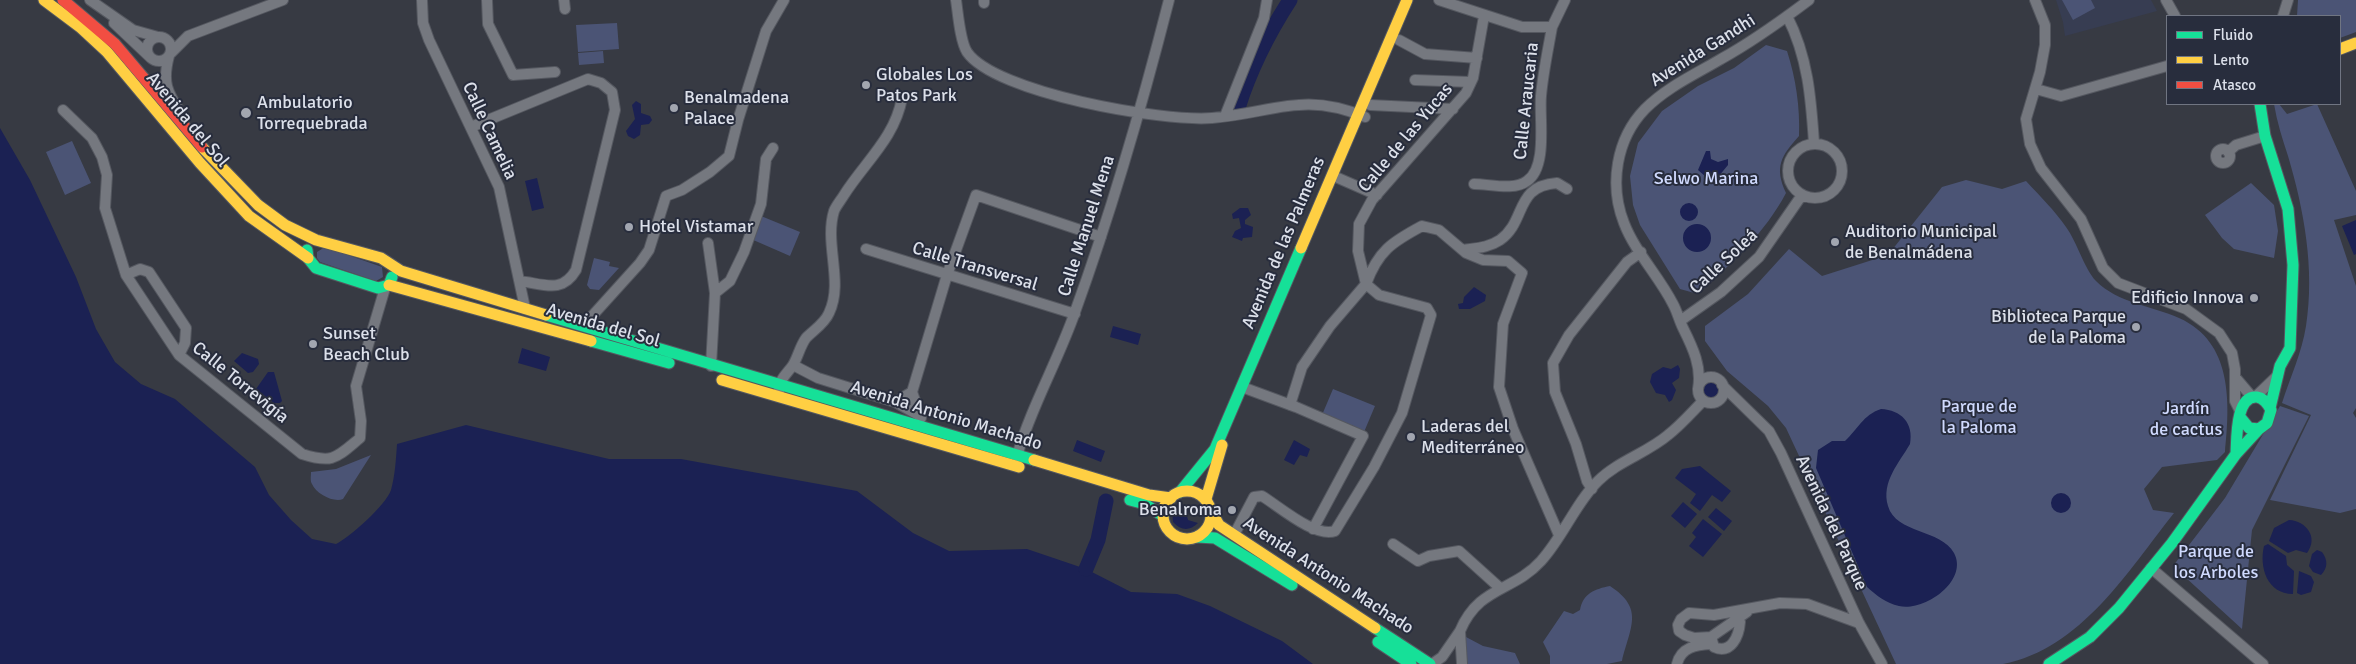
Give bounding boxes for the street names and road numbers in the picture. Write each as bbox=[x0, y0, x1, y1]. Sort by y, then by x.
street label: Avenida Gandhi bbox=[1647, 10, 1759, 92]
street label: Calle Araucaria bbox=[1510, 41, 1544, 161]
street label: Avenida del Sol bbox=[141, 68, 233, 172]
street label: Calle Camelia bbox=[457, 79, 521, 183]
street label: Calle de las Yucas bbox=[1354, 79, 1458, 197]
street label: Calle Manuel Mena bbox=[1054, 153, 1120, 299]
street label: Avenida de las Palmeras bbox=[1238, 154, 1330, 332]
street label: Calle Soleá bbox=[1685, 225, 1763, 299]
street label: Calle Transversal bbox=[910, 238, 1040, 296]
street label: Avenida del Sol bbox=[544, 299, 662, 353]
street label: Calle Torrevigía bbox=[187, 338, 293, 428]
street label: Avenida Antonio Machado bbox=[848, 377, 1044, 455]
street label: Avenida del Parque bbox=[1790, 452, 1872, 594]
street label: Avenida Antonio Machado bbox=[1239, 513, 1417, 639]

